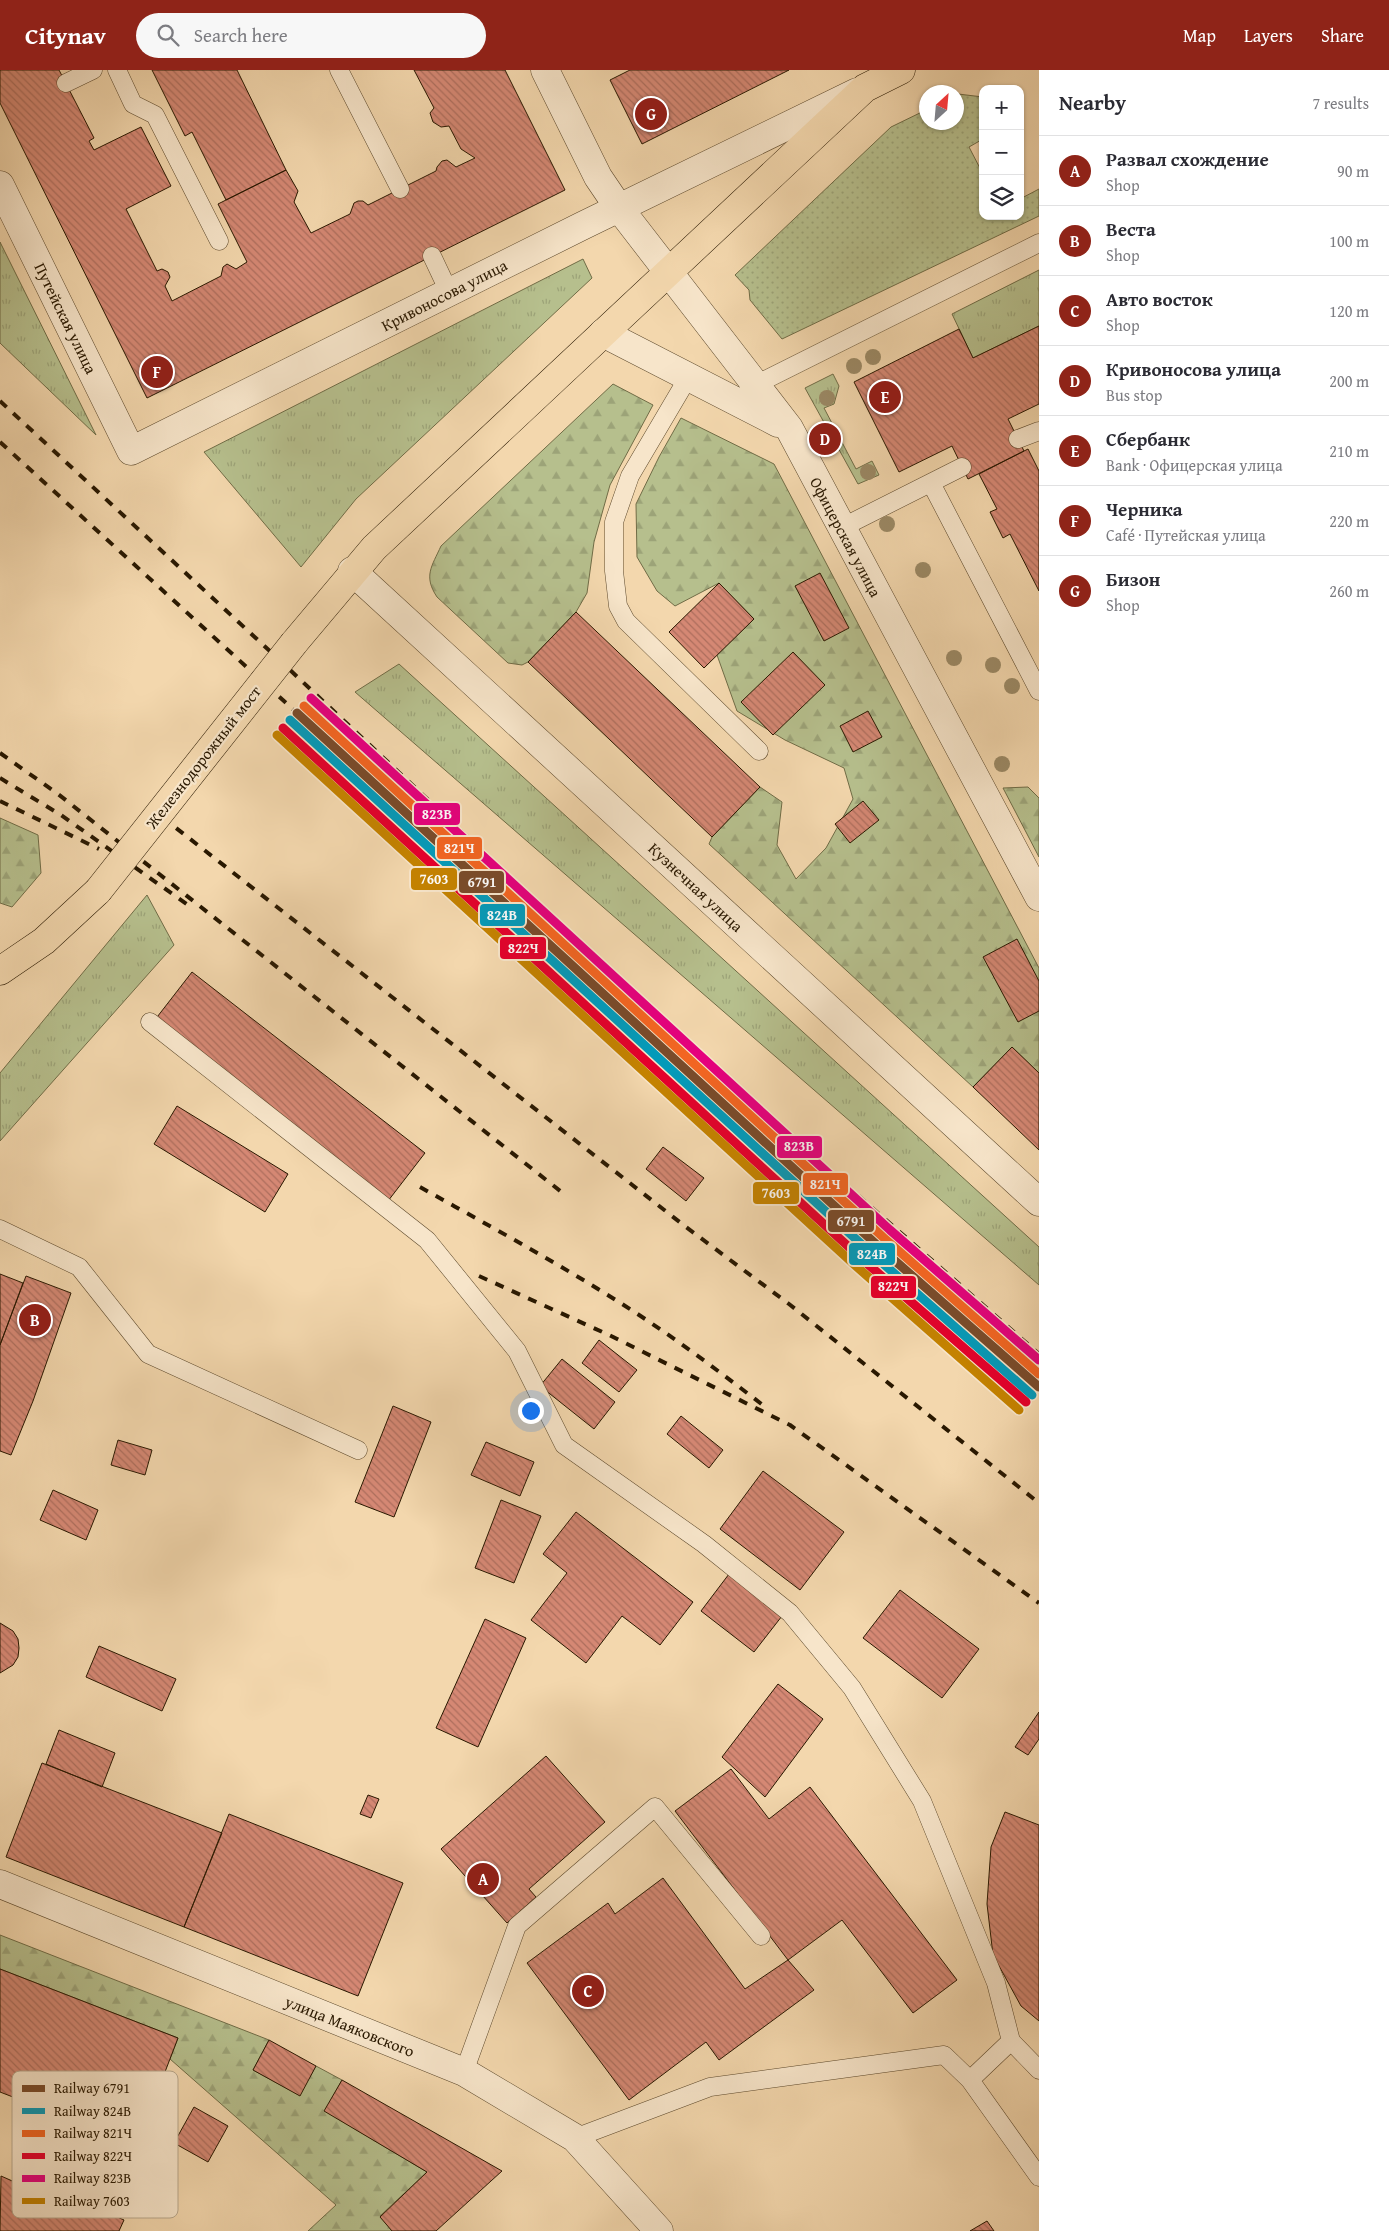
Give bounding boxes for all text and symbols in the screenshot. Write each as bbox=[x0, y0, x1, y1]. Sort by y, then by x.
search box bbox=[136, 13, 486, 58]
text: Citynav bbox=[25, 18, 106, 53]
icon: search bbox=[154, 21, 182, 49]
text: Search here bbox=[194, 21, 288, 49]
text: Map bbox=[1183, 22, 1216, 49]
text: Layers bbox=[1244, 22, 1293, 49]
text: Share bbox=[1321, 22, 1364, 49]
north arrow bbox=[919, 85, 964, 130]
map controls bbox=[979, 85, 1024, 220]
button: + bbox=[979, 85, 1024, 130]
text: Nearby bbox=[1059, 87, 1126, 118]
text: 7 results bbox=[1312, 91, 1369, 115]
pin: G bbox=[635, 95, 667, 133]
button: − bbox=[979, 130, 1024, 175]
text: Развал схождение bbox=[1106, 145, 1269, 173]
text: A bbox=[1070, 159, 1080, 183]
text: 90 m bbox=[1337, 159, 1369, 183]
text: Shop bbox=[1106, 173, 1140, 197]
button: layers bbox=[979, 175, 1024, 220]
text: Веста bbox=[1106, 215, 1156, 243]
text: B bbox=[1070, 229, 1080, 253]
text: 100 m bbox=[1329, 229, 1369, 253]
text: Shop bbox=[1106, 243, 1140, 267]
street label: Кривоносова улица bbox=[377, 253, 512, 337]
street label: Путейская улица bbox=[29, 258, 103, 378]
text: Авто восток bbox=[1106, 285, 1213, 313]
text: C bbox=[1070, 299, 1080, 323]
text: 120 m bbox=[1329, 299, 1369, 323]
text: Shop bbox=[1106, 313, 1140, 337]
pin: F bbox=[141, 353, 173, 391]
text: Кривоносова улица bbox=[1106, 355, 1281, 383]
text: D bbox=[1070, 369, 1080, 393]
text: 200 m bbox=[1329, 369, 1369, 393]
pin: E bbox=[869, 378, 901, 416]
text: Bus stop bbox=[1106, 383, 1162, 407]
pin: D bbox=[809, 420, 841, 458]
text: Сбербанк bbox=[1106, 425, 1190, 453]
text: E bbox=[1071, 439, 1079, 463]
text: 210 m bbox=[1329, 439, 1369, 463]
text: Bank · Офицерская улица bbox=[1106, 453, 1283, 477]
street label: Офицерская улица bbox=[804, 473, 888, 602]
text: Черника bbox=[1106, 495, 1182, 523]
text: F bbox=[1071, 509, 1079, 533]
text: 220 m bbox=[1329, 509, 1369, 533]
text: Café · Путейская улица bbox=[1106, 523, 1266, 547]
text: Бизон bbox=[1106, 565, 1160, 593]
text: G bbox=[1070, 579, 1080, 603]
text: 260 m bbox=[1329, 579, 1369, 603]
text: Shop bbox=[1106, 593, 1140, 617]
street label: Железнодорожный мост bbox=[139, 680, 267, 834]
line badge: 823В bbox=[413, 802, 461, 826]
text: 823В bbox=[422, 804, 452, 824]
line badge: 821Ч bbox=[436, 836, 483, 860]
street label: Кузнечная улица bbox=[643, 837, 749, 938]
text: 821Ч bbox=[444, 838, 474, 858]
line badge: 7603 bbox=[410, 867, 458, 891]
text: 7603 bbox=[419, 869, 449, 889]
line badge: 6791 bbox=[458, 870, 505, 894]
text: 6791 bbox=[467, 872, 497, 892]
line badge: 824В bbox=[479, 903, 526, 927]
text: 824В bbox=[487, 905, 517, 925]
line badge: 822Ч bbox=[499, 936, 547, 960]
text: 822Ч bbox=[508, 938, 538, 958]
line badge: 823В bbox=[776, 1135, 823, 1159]
text: 823В bbox=[784, 1136, 814, 1156]
line badge: 821Ч bbox=[802, 1172, 849, 1196]
text: 821Ч bbox=[810, 1174, 840, 1194]
line badge: 7603 bbox=[752, 1181, 800, 1205]
text: 7603 bbox=[761, 1183, 791, 1203]
line badge: 6791 bbox=[827, 1209, 875, 1233]
text: 6791 bbox=[836, 1211, 866, 1231]
line badge: 824В bbox=[848, 1242, 896, 1266]
text: 824В bbox=[857, 1244, 887, 1264]
line badge: 822Ч bbox=[870, 1275, 917, 1299]
text: 822Ч bbox=[878, 1276, 908, 1296]
pin: B bbox=[19, 1301, 51, 1339]
your location bbox=[518, 1398, 544, 1424]
pin: A bbox=[467, 1860, 499, 1898]
pin: C bbox=[572, 1972, 604, 2010]
street label: улица Маяковского bbox=[281, 1989, 418, 2063]
legend bbox=[12, 2071, 178, 2218]
text: Railway 6791 bbox=[54, 2078, 130, 2098]
text: Railway 824В bbox=[54, 2101, 131, 2121]
text: Railway 821Ч bbox=[54, 2123, 132, 2143]
text: Railway 822Ч bbox=[54, 2146, 132, 2166]
text: Railway 823В bbox=[54, 2168, 131, 2188]
text: Railway 7603 bbox=[54, 2191, 130, 2211]

